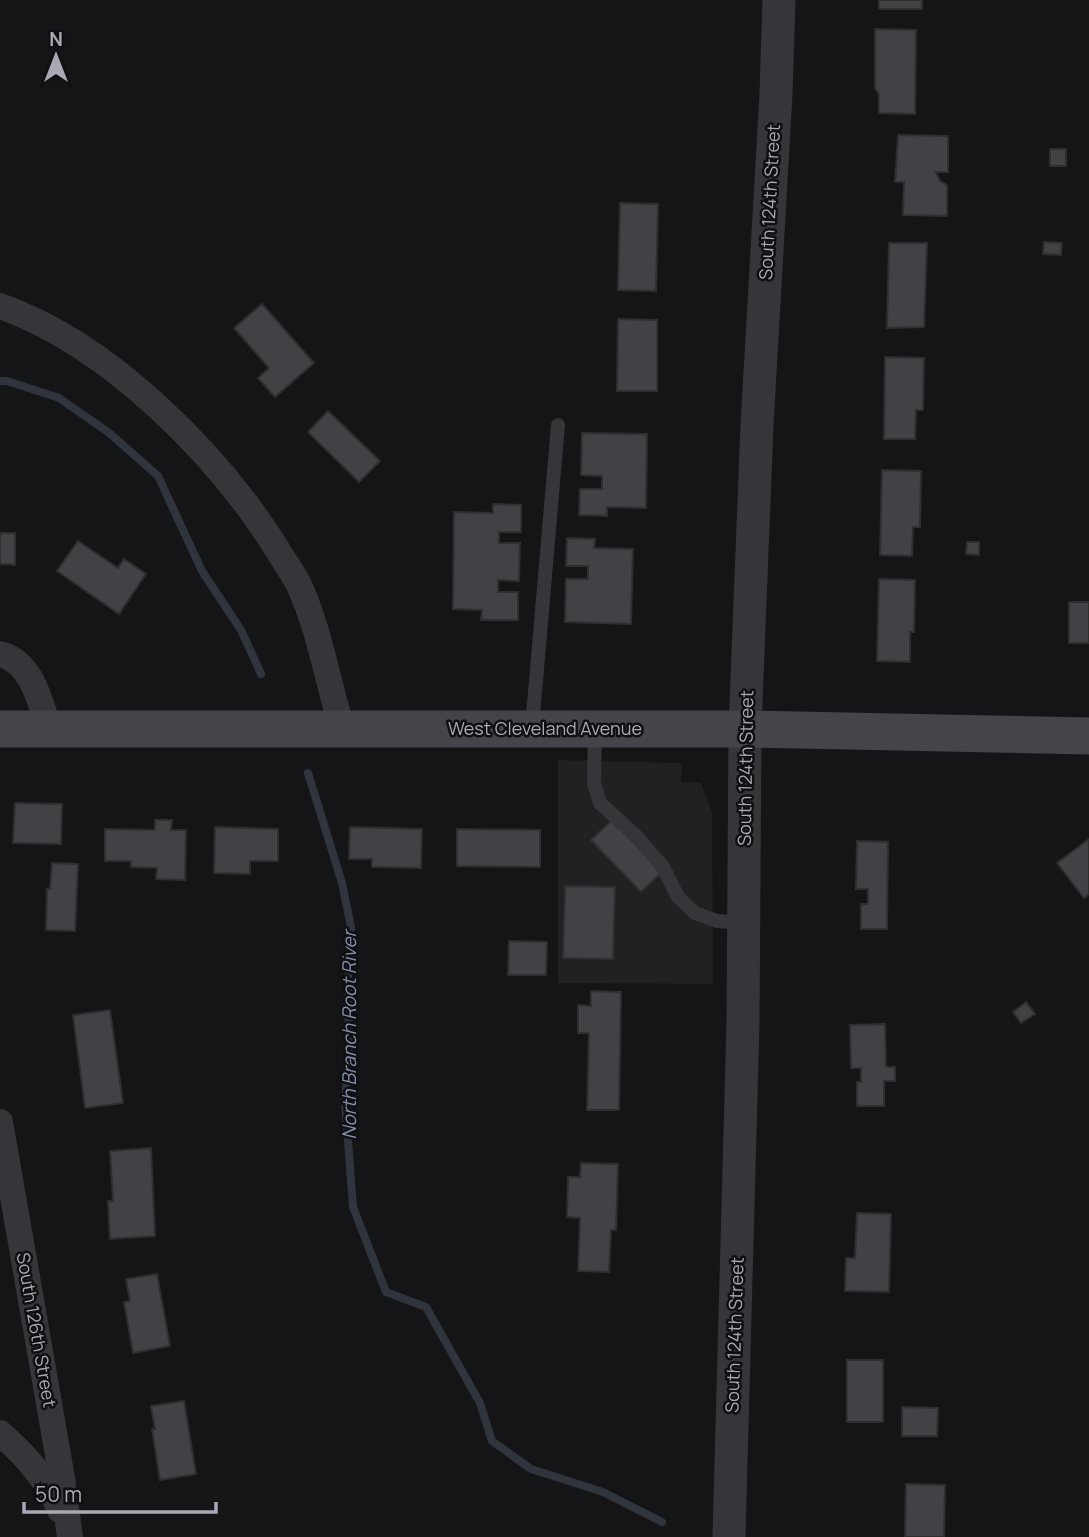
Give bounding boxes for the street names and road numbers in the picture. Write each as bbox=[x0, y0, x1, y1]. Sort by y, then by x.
street label: South 124th Street bbox=[753, 124, 785, 280]
street label: South 124th Street bbox=[732, 690, 758, 846]
street label: West Cleveland Avenue bbox=[448, 716, 642, 740]
street label: South 126th Street bbox=[12, 1251, 62, 1409]
street label: South 124th Street bbox=[719, 1257, 749, 1413]

